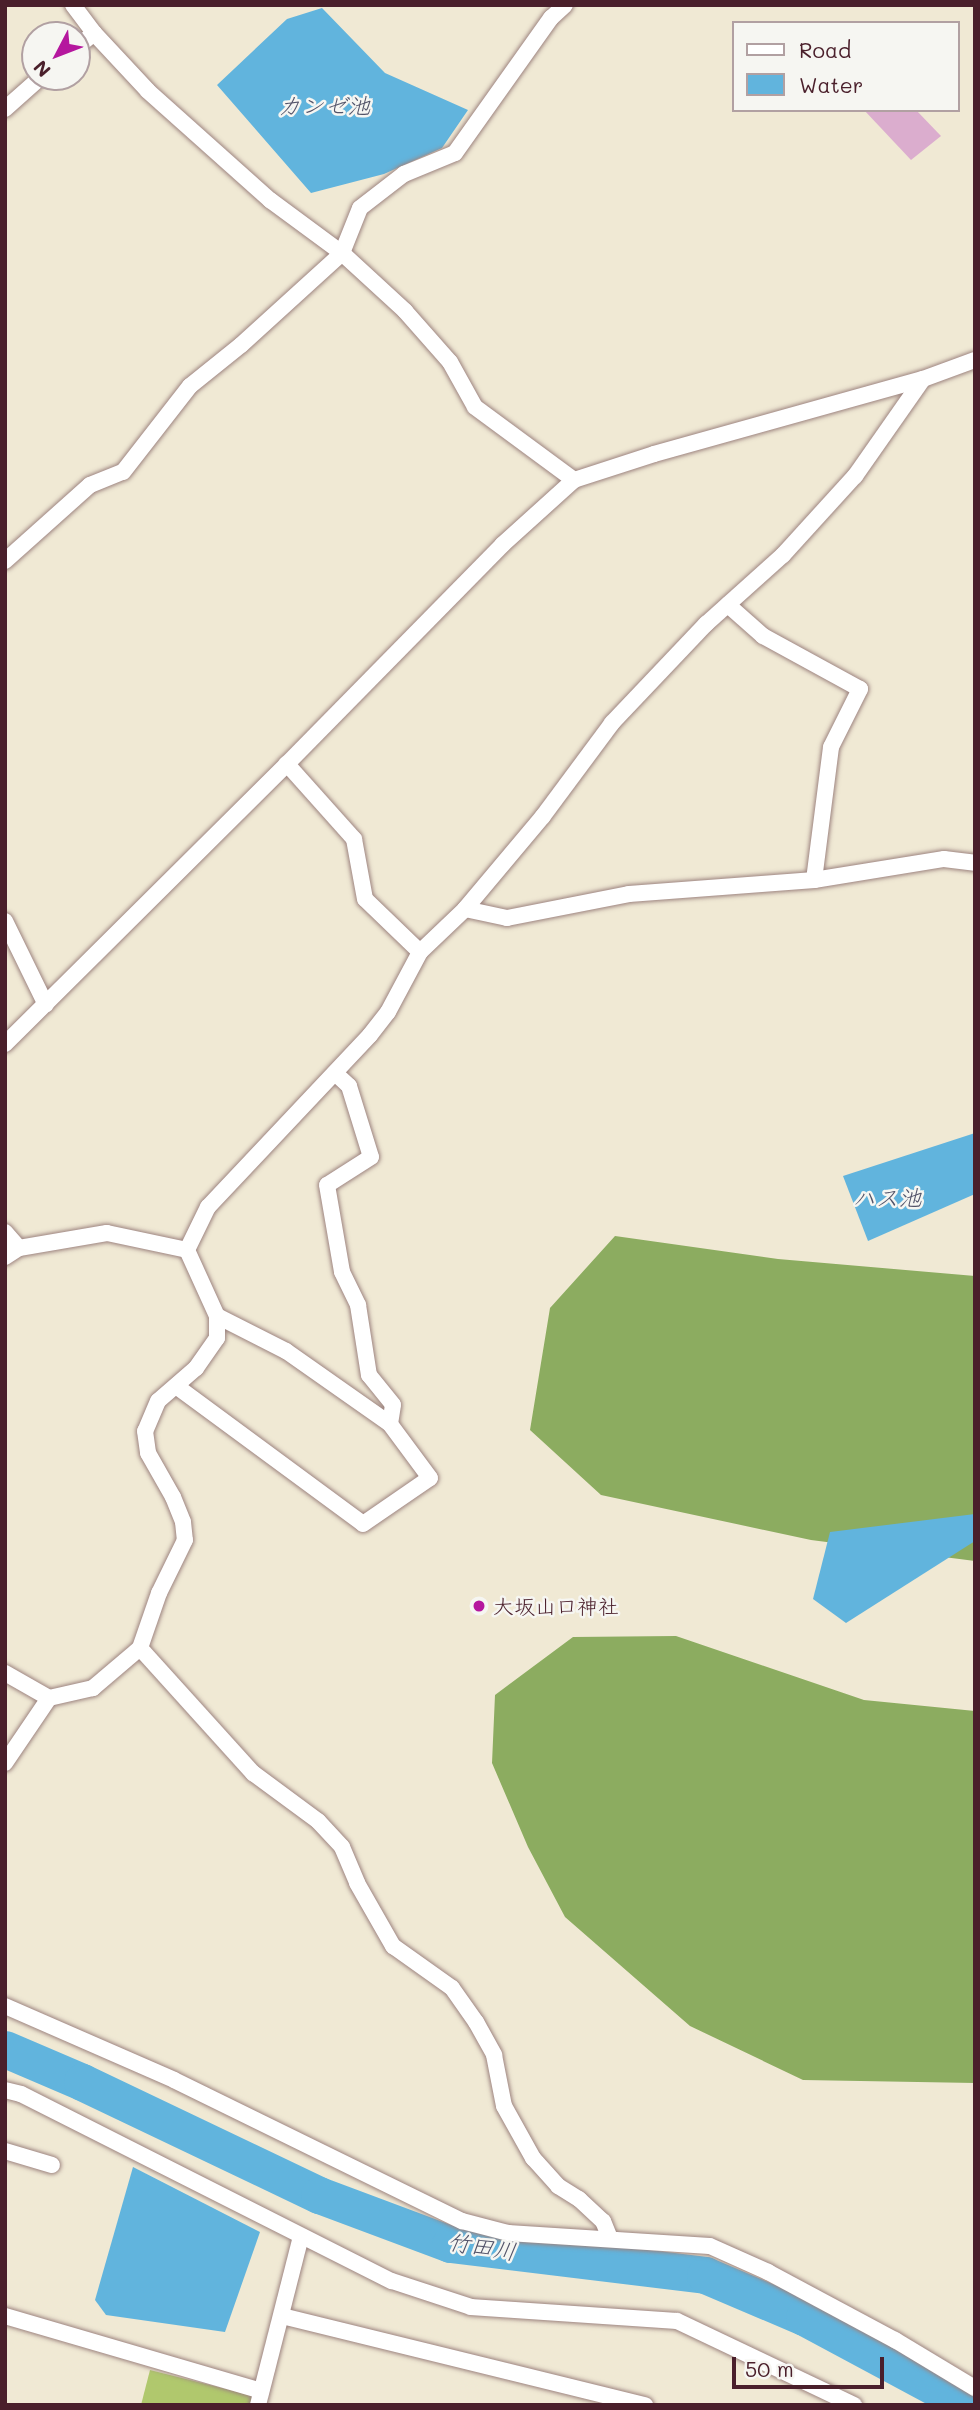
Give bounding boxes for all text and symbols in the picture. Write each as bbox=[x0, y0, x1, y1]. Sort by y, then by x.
north arrow bbox=[21, 21, 91, 91]
legend bbox=[732, 21, 959, 112]
text: Road bbox=[799, 36, 851, 63]
text: N bbox=[27, 55, 56, 83]
text: Water bbox=[799, 71, 863, 98]
water label: カンゼ池 bbox=[278, 91, 370, 119]
water label: ハス池 bbox=[853, 1183, 921, 1211]
place label: 大坂山口神社 bbox=[493, 1593, 619, 1619]
marker: 大坂山口神社 bbox=[471, 1598, 487, 1614]
water label: 竹田川 bbox=[446, 2227, 518, 2265]
scale bar bbox=[735, 2344, 887, 2388]
text: 50 m bbox=[745, 2355, 794, 2382]

